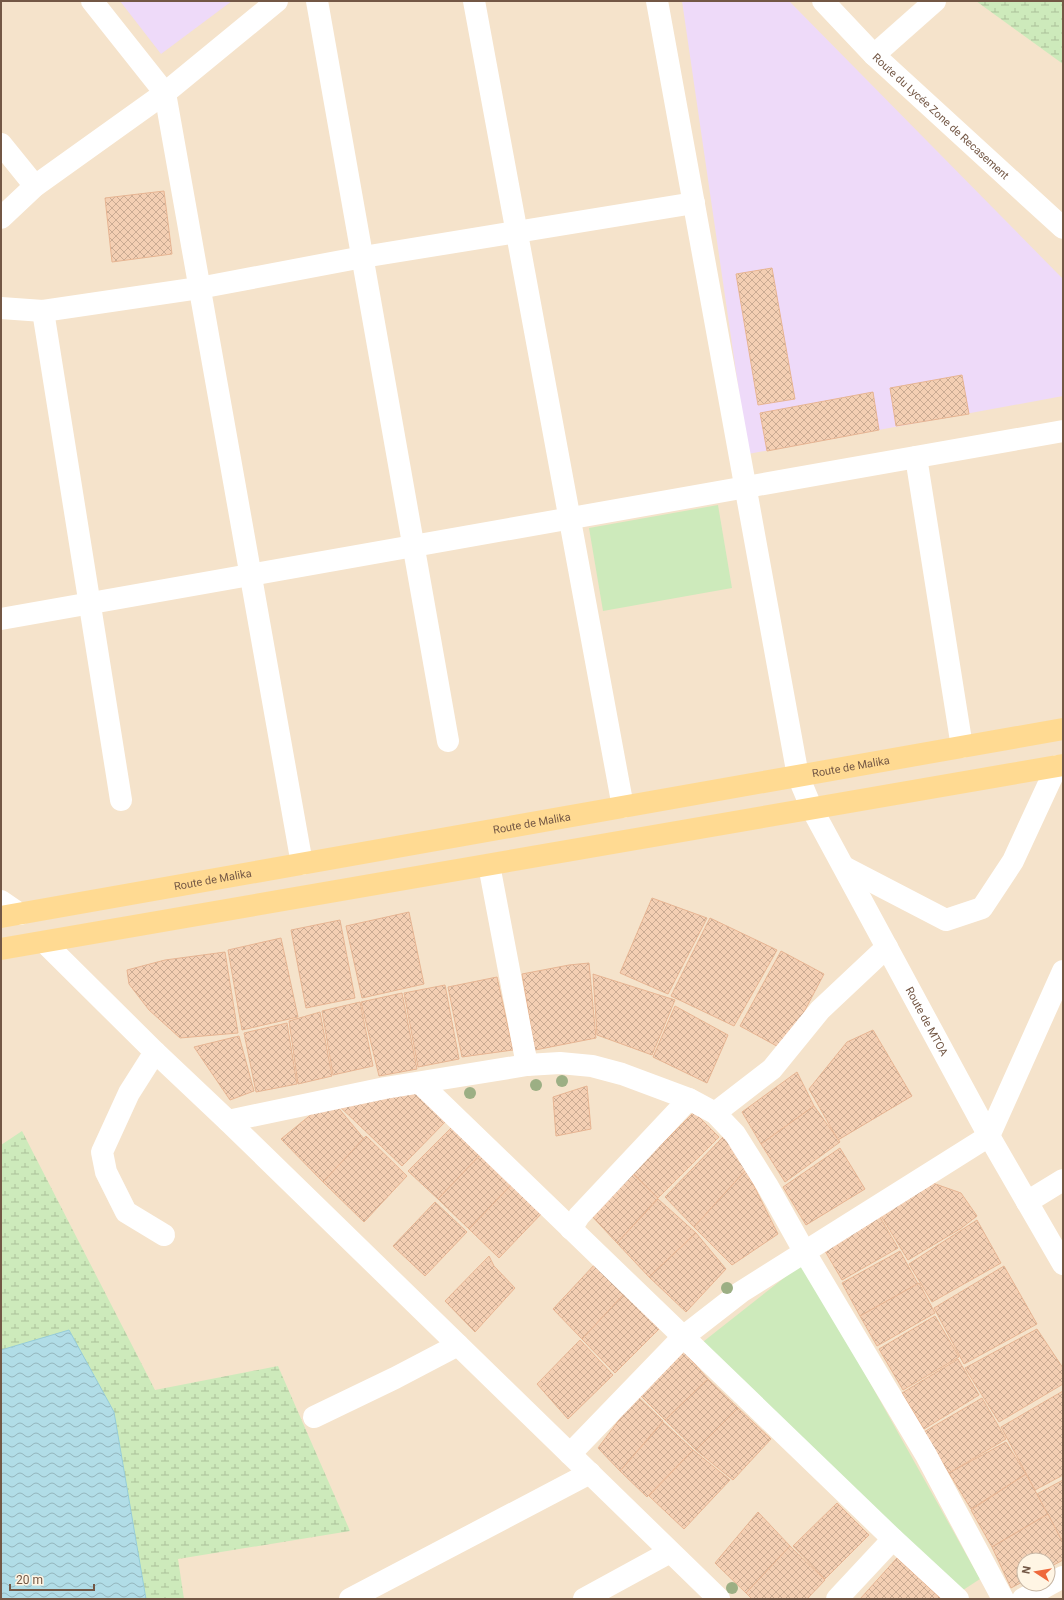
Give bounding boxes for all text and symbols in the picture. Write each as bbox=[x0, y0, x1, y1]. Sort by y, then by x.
street label: Route du Lycée Zone de Recasement bbox=[870, 51, 1012, 183]
street label: Route de Malika bbox=[811, 754, 891, 780]
street label: Route de Malika bbox=[492, 810, 572, 837]
street label: Route de Malika bbox=[173, 867, 253, 893]
street label: Route de MTOA bbox=[903, 985, 951, 1059]
north arrow bbox=[1016, 1552, 1056, 1592]
text: N bbox=[1020, 1565, 1034, 1575]
scale bar bbox=[10, 1566, 94, 1592]
text: 20 m bbox=[16, 1573, 43, 1587]

